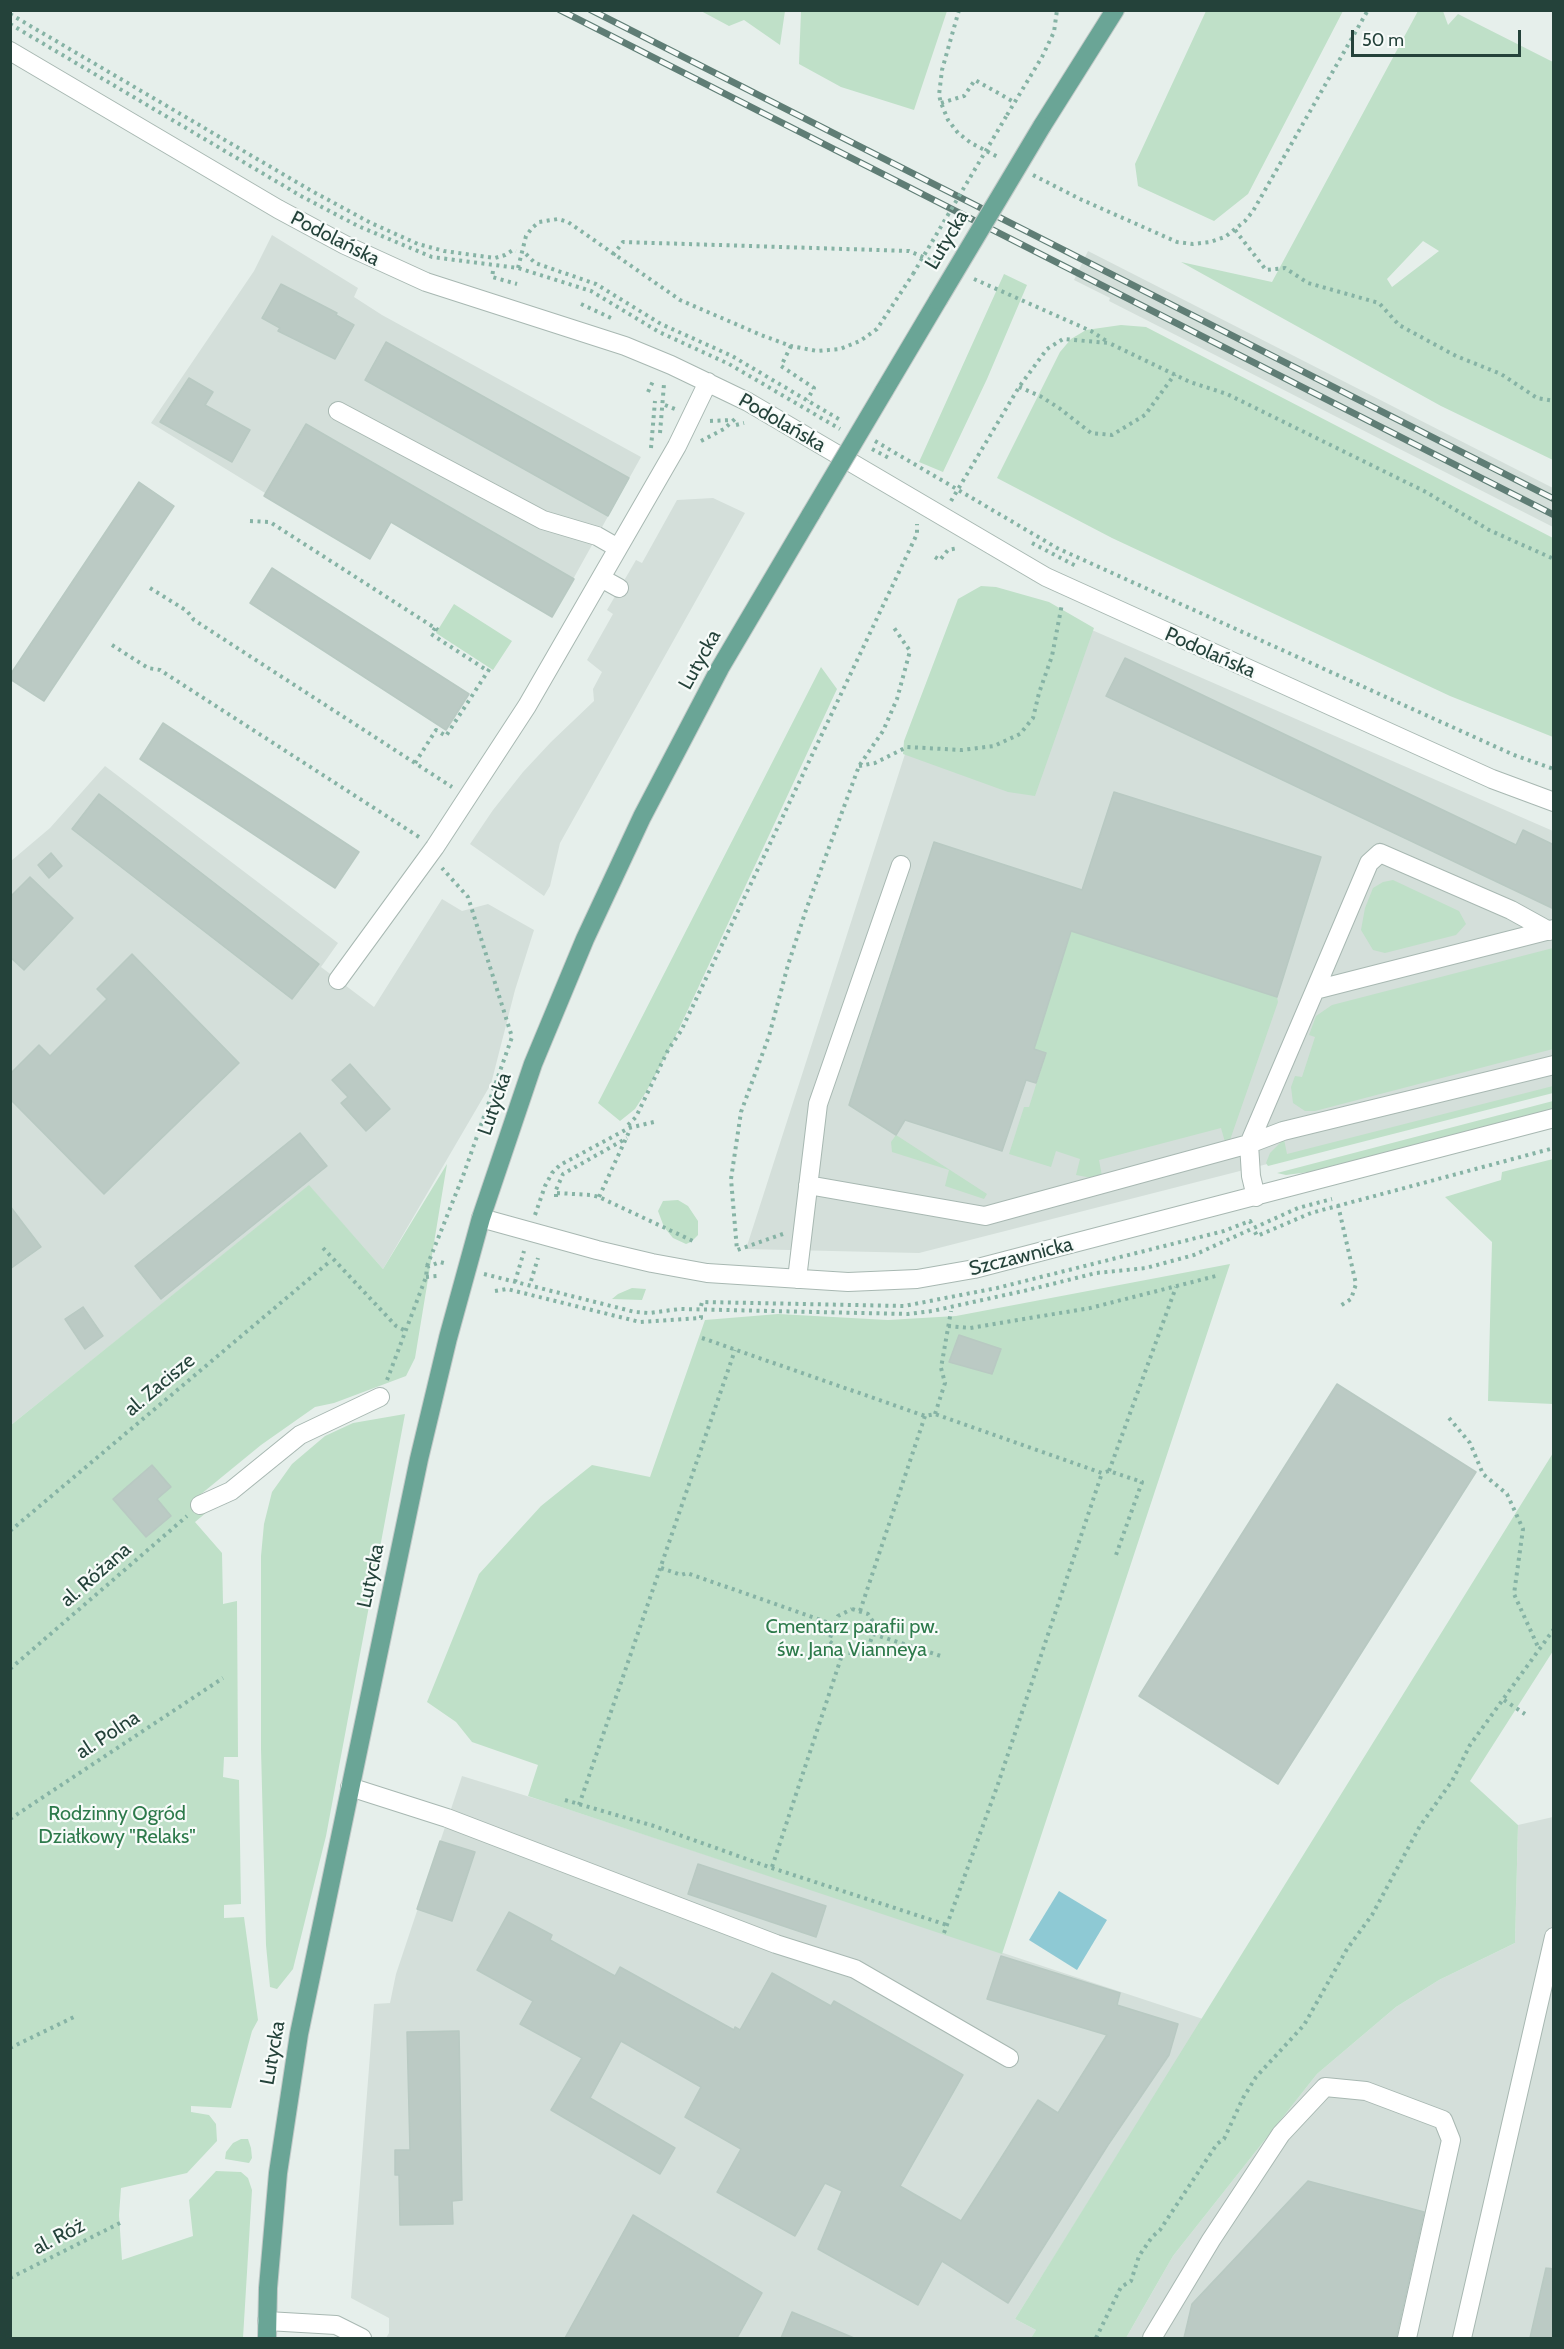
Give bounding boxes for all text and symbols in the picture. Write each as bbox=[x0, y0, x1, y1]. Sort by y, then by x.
scale bar bbox=[1354, 18, 1524, 56]
text: 50 m bbox=[1362, 29, 1404, 51]
street label: Podolańska bbox=[287, 206, 383, 272]
street label: Lutycka bbox=[920, 206, 974, 274]
street label: Podolańska bbox=[734, 388, 830, 458]
street label: Podolańska bbox=[1161, 622, 1259, 684]
street label: Lutycka bbox=[674, 626, 726, 694]
street label: Lutycka bbox=[473, 1070, 517, 1138]
street label: Szczawnicka bbox=[967, 1233, 1075, 1281]
street label: al. Zacisze bbox=[120, 1349, 200, 1421]
street label: al. Różana bbox=[56, 1538, 136, 1612]
street label: Lutycka bbox=[353, 1542, 389, 1610]
park label: Cmentarz parafii pw. św. Jana Vianneya bbox=[766, 1615, 938, 1662]
street label: al. Polna bbox=[72, 1706, 144, 1764]
park label: Rodzinny Ogród Działkowy "Relaks" bbox=[38, 1802, 196, 1849]
street label: Lutycka bbox=[256, 2019, 290, 2087]
street label: al. Róż bbox=[29, 2214, 89, 2260]

